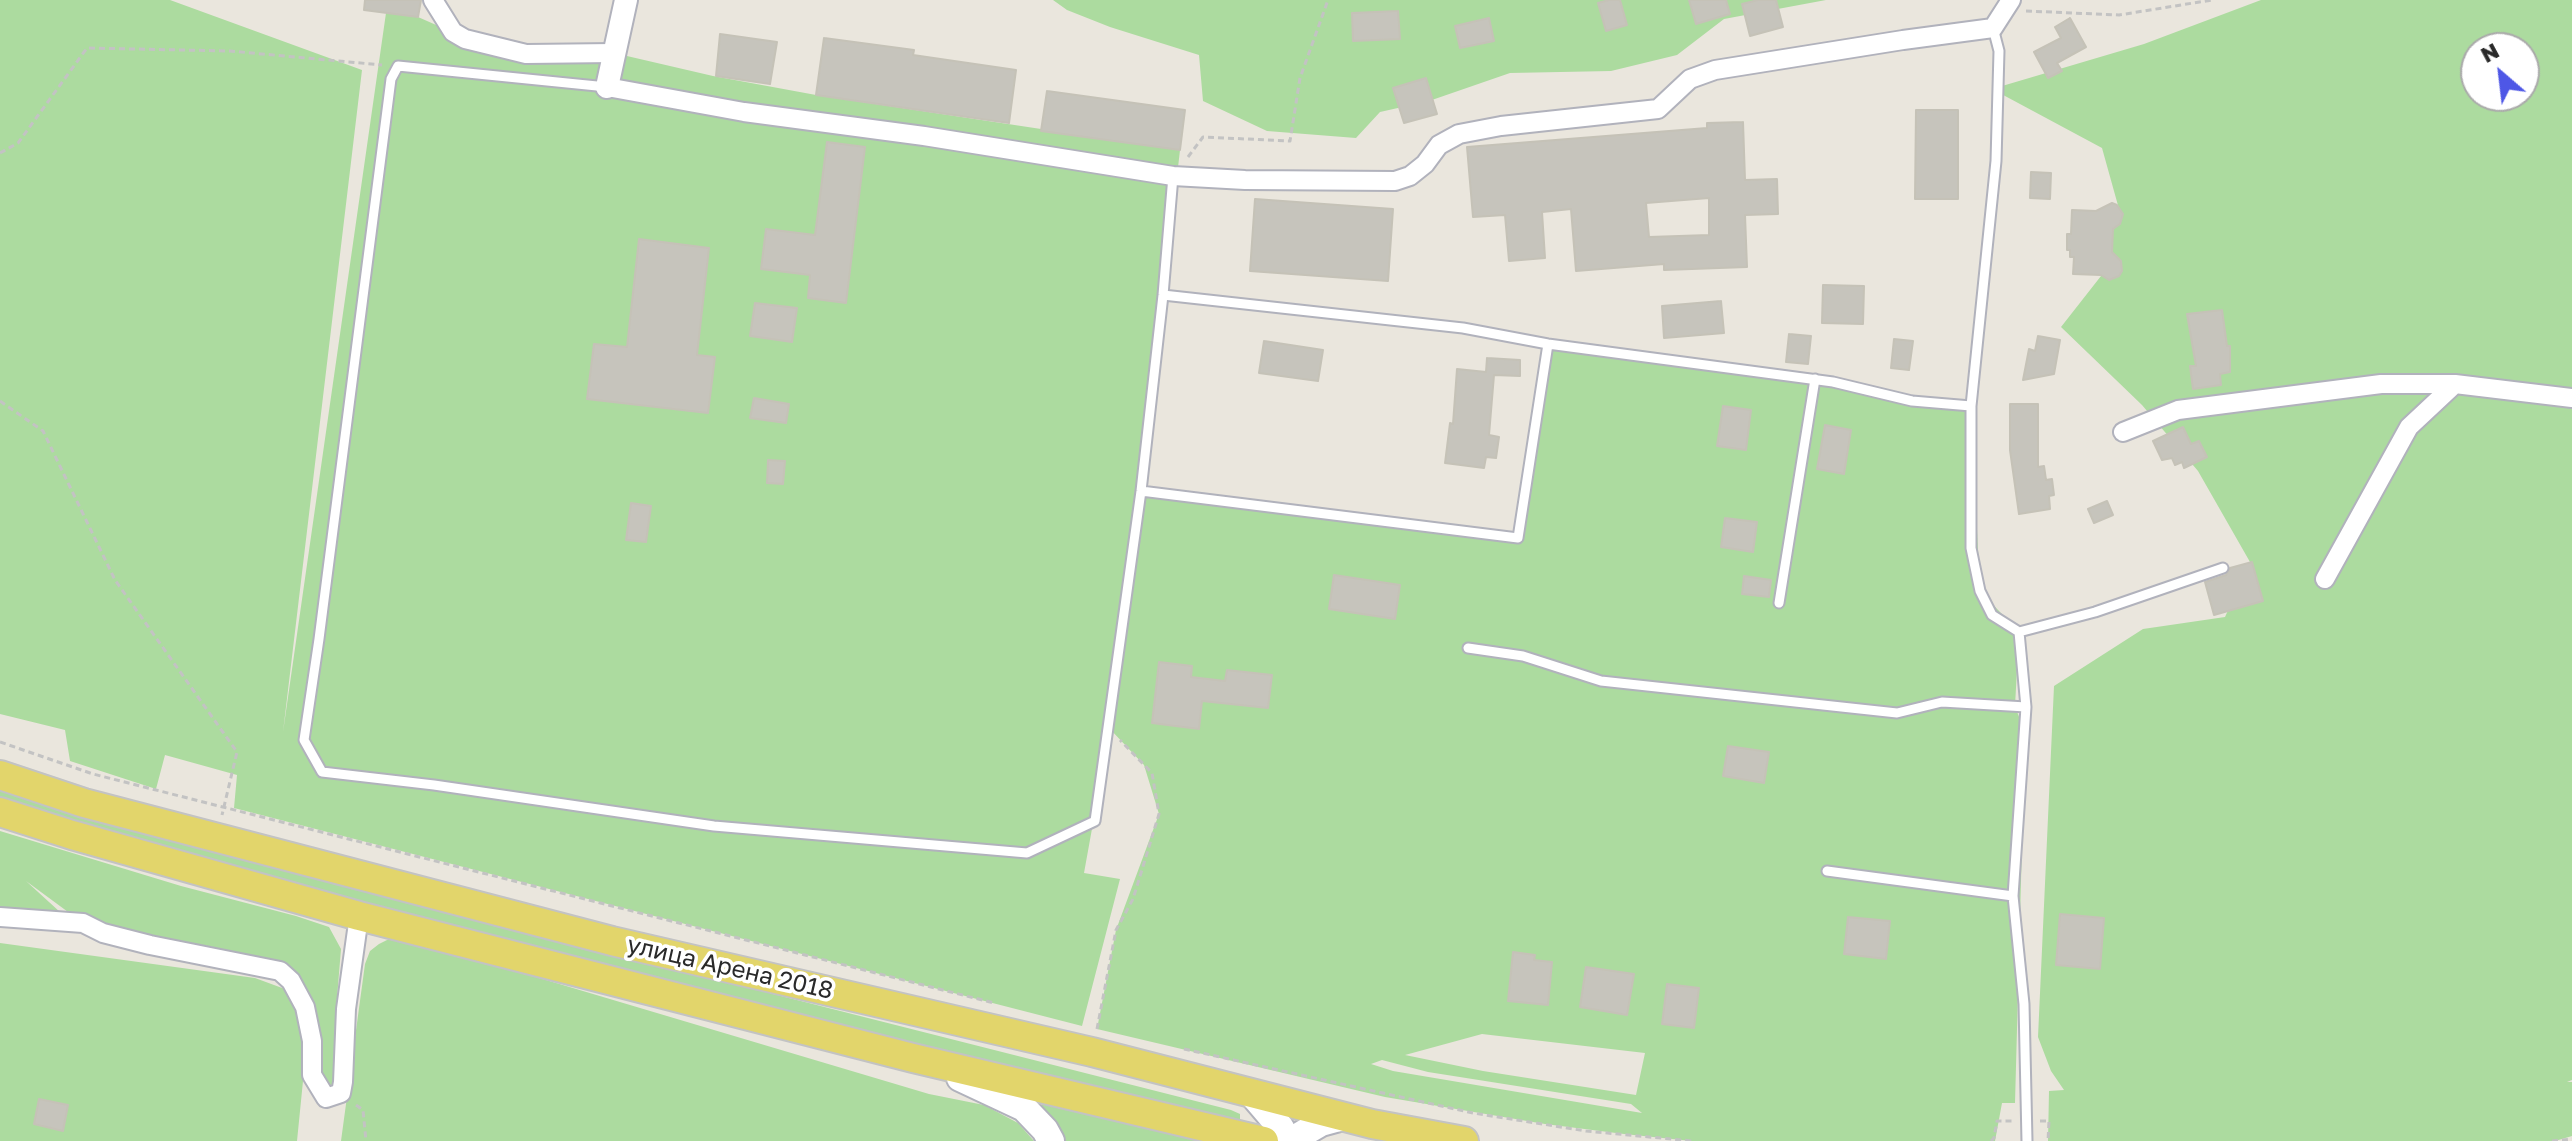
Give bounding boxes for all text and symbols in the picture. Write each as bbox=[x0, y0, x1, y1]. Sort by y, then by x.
north arrow bbox=[2460, 32, 2540, 112]
text: N bbox=[2476, 36, 2503, 68]
street label: улица Арена 2018 bbox=[624, 930, 836, 1006]

